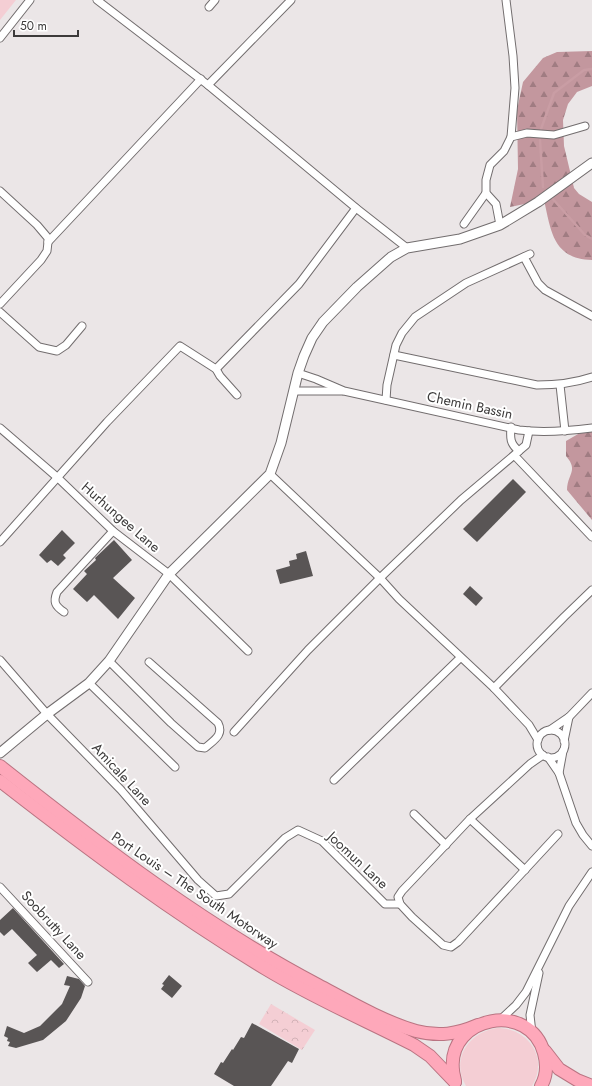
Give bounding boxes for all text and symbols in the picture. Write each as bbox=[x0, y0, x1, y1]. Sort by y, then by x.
scale bar bbox=[14, 12, 78, 38]
text: 50 m bbox=[20, 17, 47, 35]
street label: Chemin Bassin bbox=[425, 386, 515, 424]
street label: Hurhungee Lane bbox=[77, 477, 165, 557]
street label: Amicale Lane bbox=[88, 738, 156, 810]
street label: Joomun Lane bbox=[322, 825, 393, 893]
street label: Port Louis – The South Motorway bbox=[108, 827, 283, 954]
street label: Soobrutty Lane bbox=[17, 886, 91, 964]

